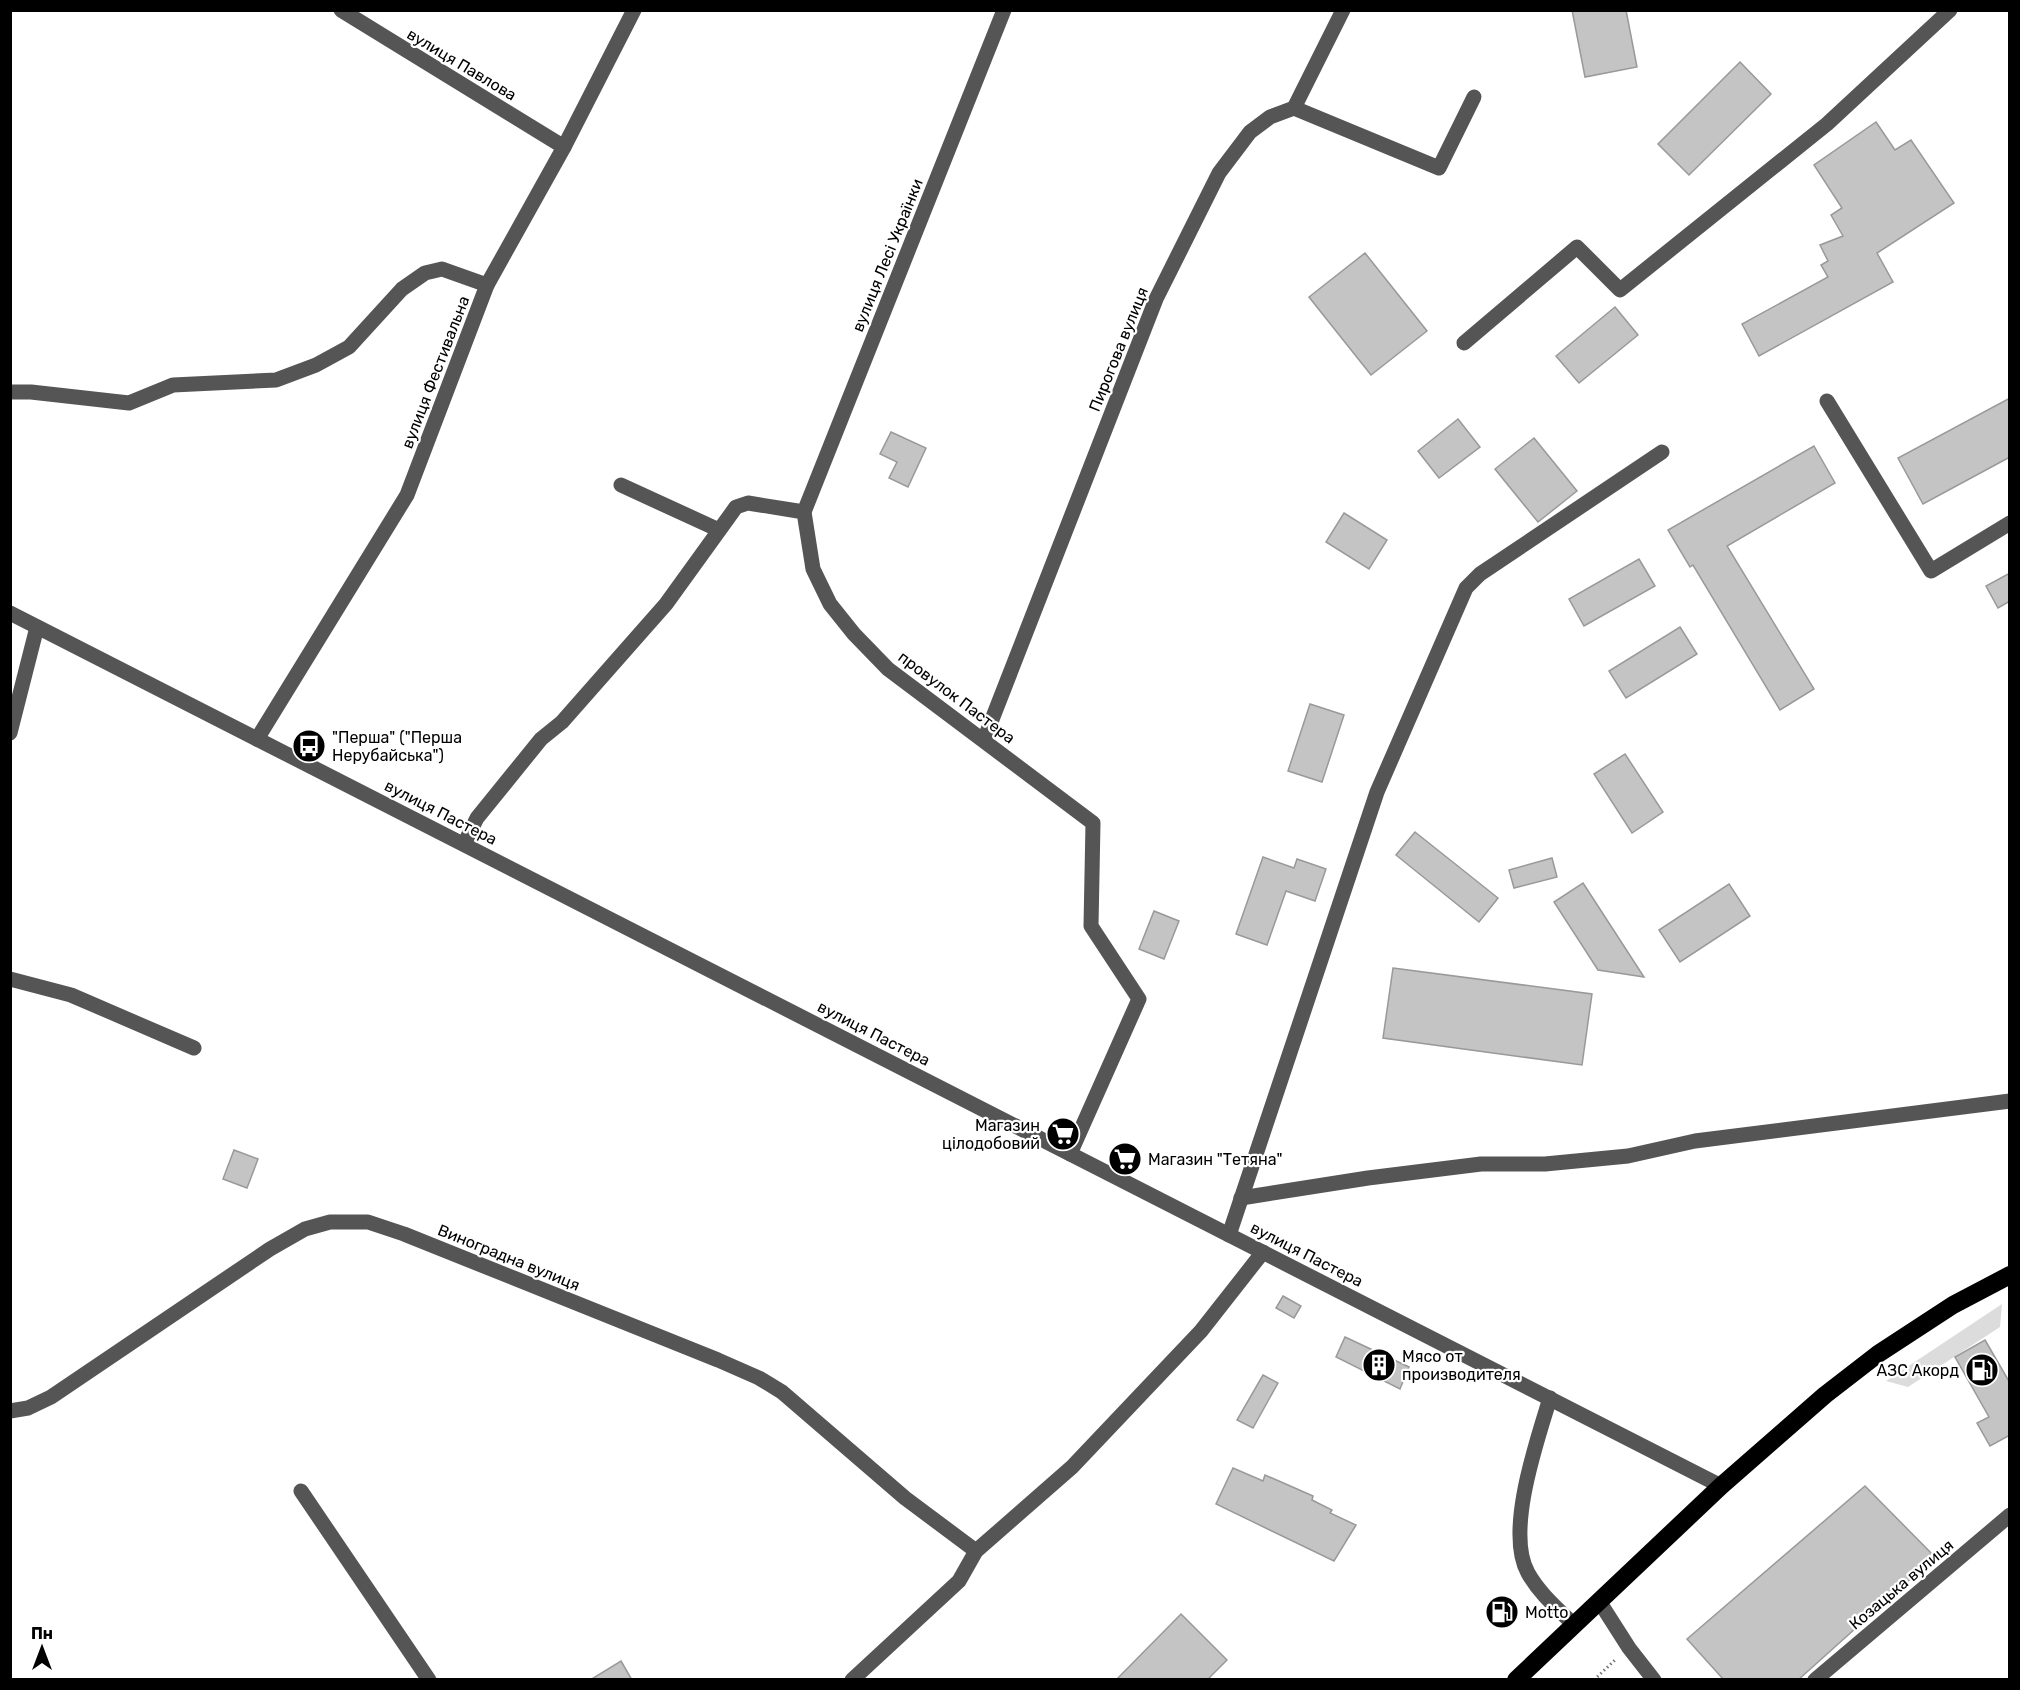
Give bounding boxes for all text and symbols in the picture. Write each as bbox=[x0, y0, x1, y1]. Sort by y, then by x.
street label: вулиця Павлова bbox=[404, 24, 520, 105]
street label: вулиця Лесі Українки bbox=[848, 176, 927, 334]
street label: Пирогова вулиця bbox=[1085, 284, 1152, 414]
street label: вулиця Фестивальна bbox=[398, 293, 473, 451]
street label: провулок Пастера bbox=[895, 647, 1019, 747]
bus stop icon: "Перша" ("Перша Нерубайська") bbox=[291, 728, 327, 764]
place label: "Перша" ("Перша Нерубайська") bbox=[332, 728, 462, 765]
street label: вулиця Пастера bbox=[381, 776, 500, 849]
street label: вулиця Пастера bbox=[814, 997, 933, 1070]
place label: Магазин цілодобовий bbox=[942, 1116, 1040, 1153]
supermarket icon: Магазин цілодобовий bbox=[1045, 1116, 1081, 1152]
supermarket icon: Магазин "Тетяна" bbox=[1107, 1141, 1143, 1177]
place label: Магазин "Тетяна" bbox=[1148, 1150, 1283, 1169]
street label: вулиця Пастера bbox=[1247, 1218, 1366, 1291]
street label: Виноградна вулиця bbox=[435, 1220, 583, 1295]
building icon: Мясо от производителя bbox=[1361, 1347, 1397, 1383]
place label: Мясо от производителя bbox=[1402, 1347, 1521, 1384]
fuel station icon: АЗС Акорд bbox=[1964, 1352, 2000, 1388]
place label: АЗС Акорд bbox=[1877, 1361, 1959, 1380]
street label: Козацька вулиця bbox=[1845, 1535, 1957, 1633]
fuel station icon: Motto bbox=[1484, 1594, 1520, 1630]
place label: Motto bbox=[1525, 1603, 1569, 1622]
north arrow bbox=[12, 1618, 72, 1678]
text: Пн bbox=[31, 1624, 53, 1643]

